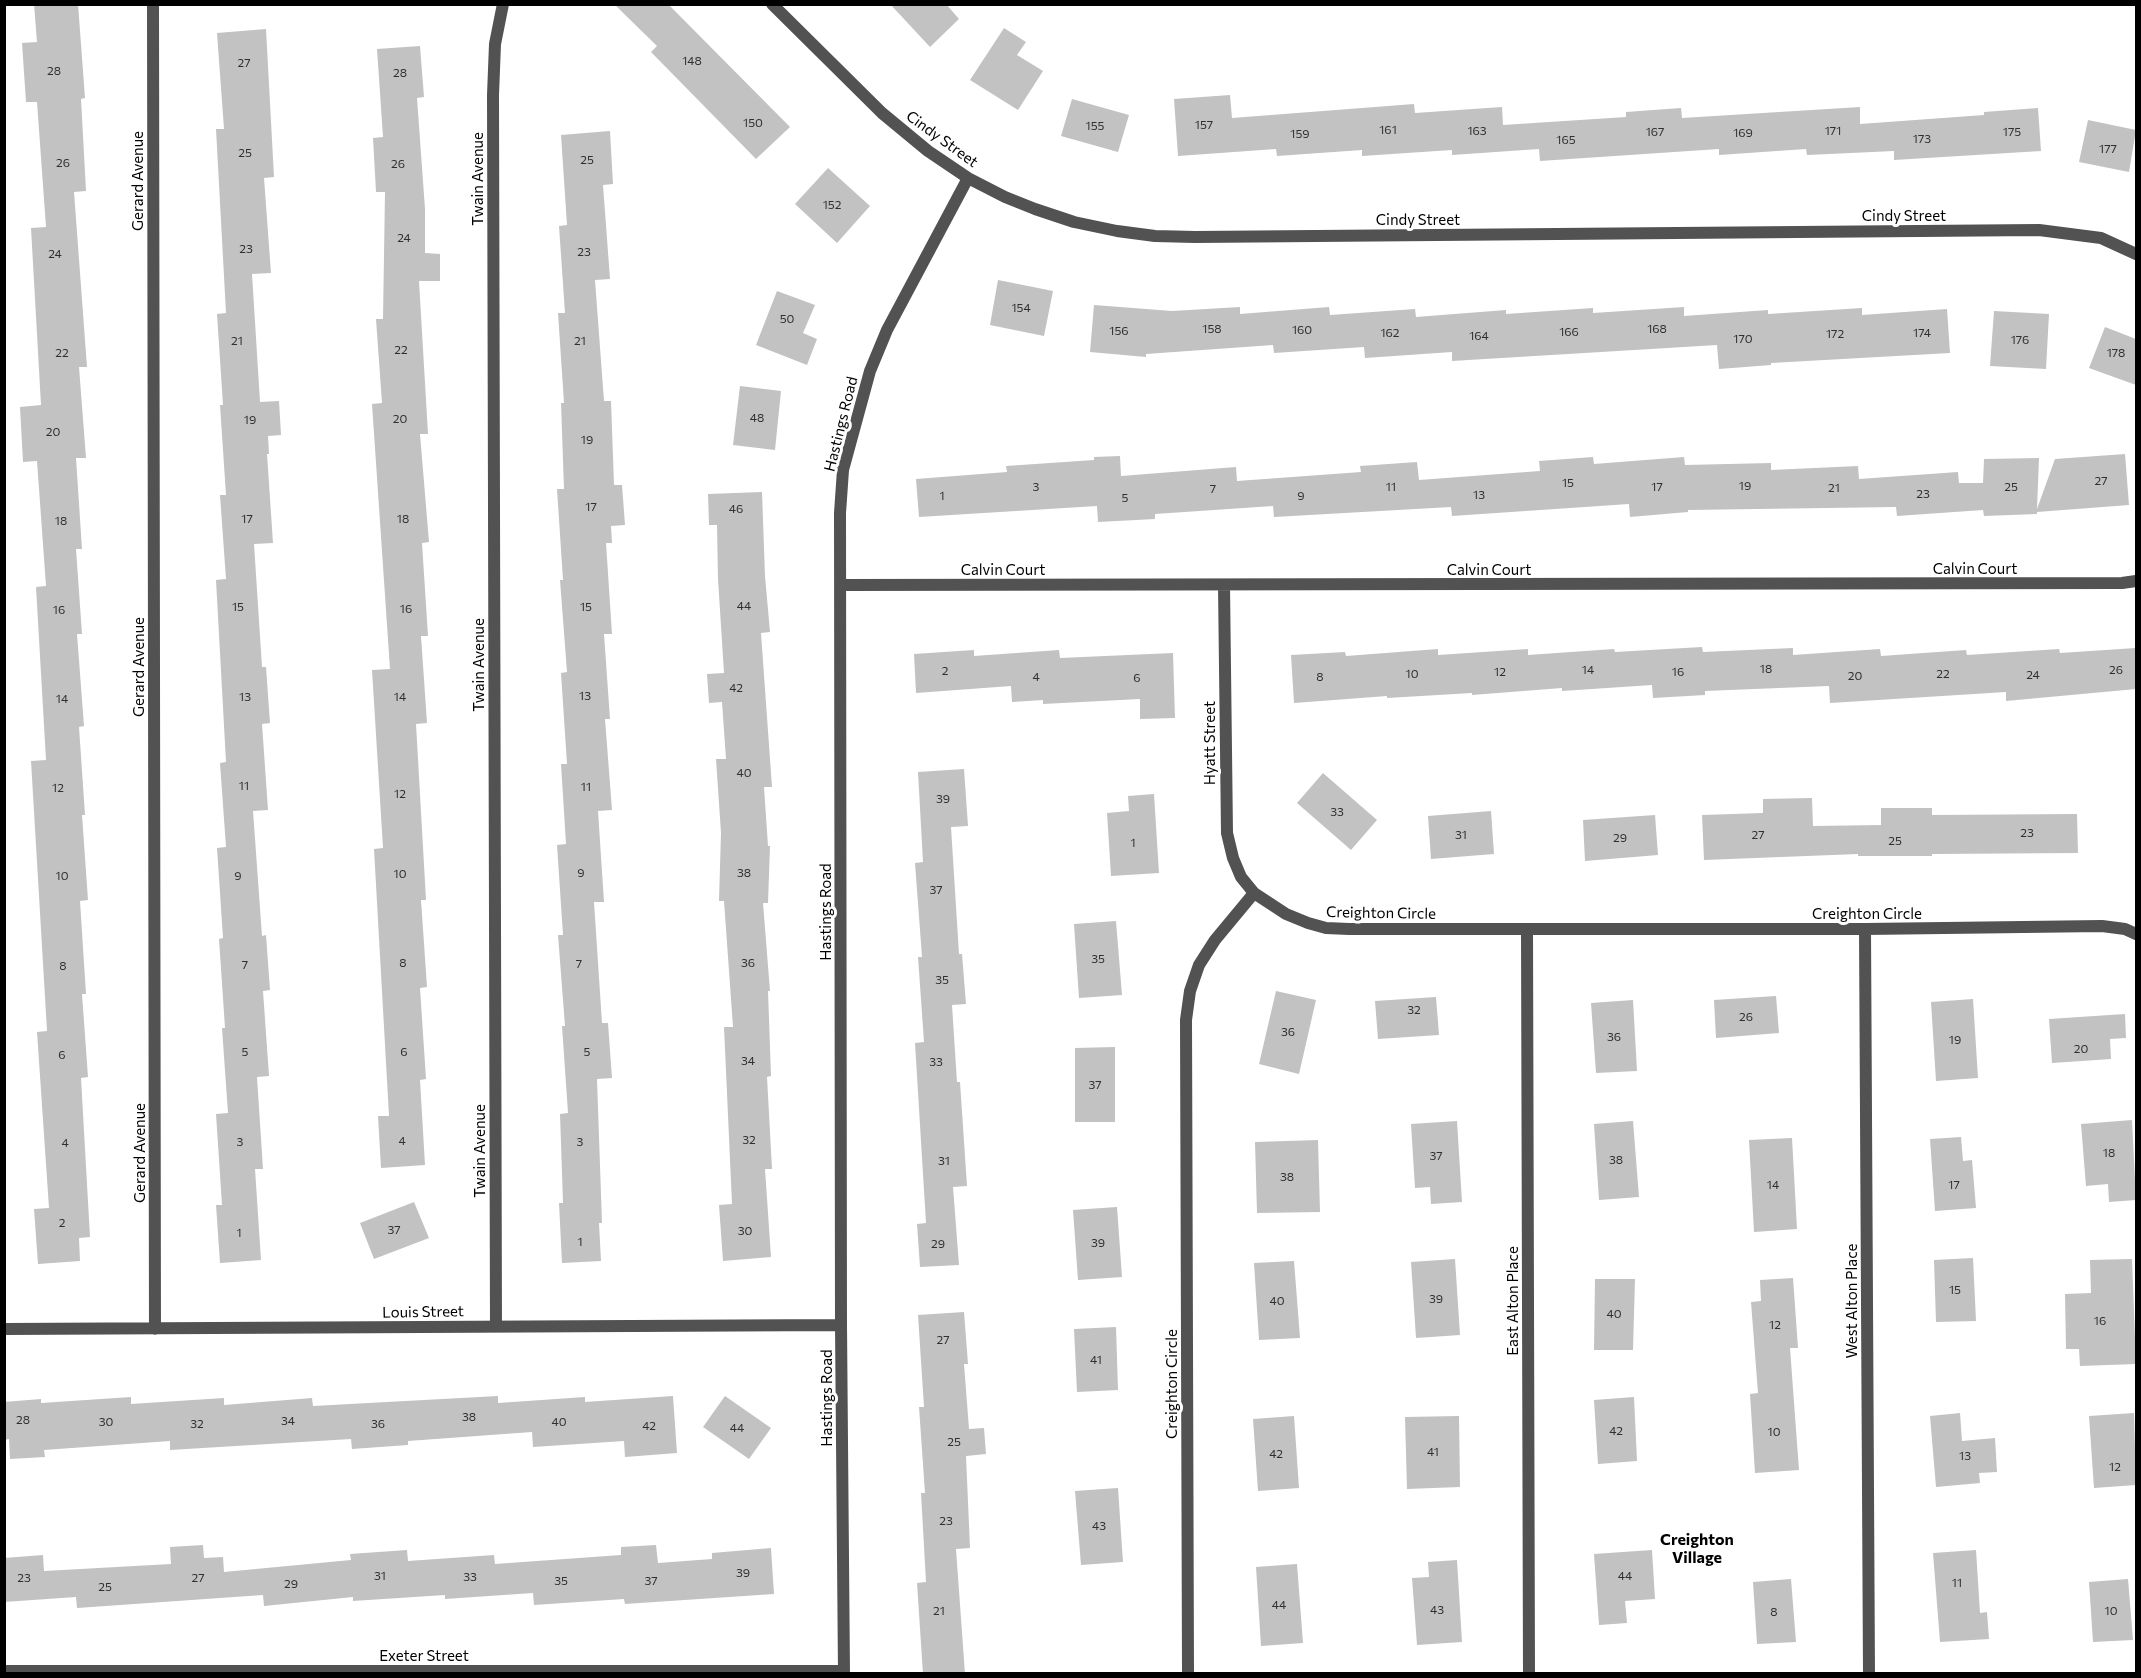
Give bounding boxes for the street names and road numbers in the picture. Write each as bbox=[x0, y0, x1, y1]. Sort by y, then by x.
street label: Cindy Street bbox=[903, 107, 981, 171]
street label: Gerard Avenue bbox=[129, 131, 147, 231]
street label: Twain Avenue bbox=[469, 132, 487, 226]
street label: Cindy Street bbox=[1862, 207, 1946, 225]
street label: Cindy Street bbox=[1376, 211, 1460, 229]
street label: Hastings Road bbox=[820, 375, 862, 473]
street label: Calvin Court bbox=[1933, 560, 2017, 578]
street label: Calvin Court bbox=[961, 561, 1045, 579]
street label: Calvin Court bbox=[1447, 561, 1531, 579]
street label: Gerard Avenue bbox=[130, 617, 148, 717]
street label: Twain Avenue bbox=[470, 618, 488, 712]
street label: Hyatt Street bbox=[1201, 701, 1219, 785]
street label: Hastings Road bbox=[817, 863, 835, 961]
street label: Creighton Circle bbox=[1326, 903, 1436, 923]
street label: Creighton Circle bbox=[1812, 905, 1922, 923]
street label: Gerard Avenue bbox=[131, 1103, 149, 1203]
street label: Twain Avenue bbox=[471, 1104, 489, 1198]
street label: West Alton Place bbox=[1843, 1244, 1861, 1358]
street label: East Alton Place bbox=[1504, 1246, 1522, 1356]
street label: Louis Street bbox=[382, 1302, 464, 1322]
street label: Creighton Circle bbox=[1163, 1329, 1181, 1439]
street label: Hastings Road bbox=[818, 1349, 836, 1447]
street label: Exeter Street bbox=[379, 1647, 469, 1665]

